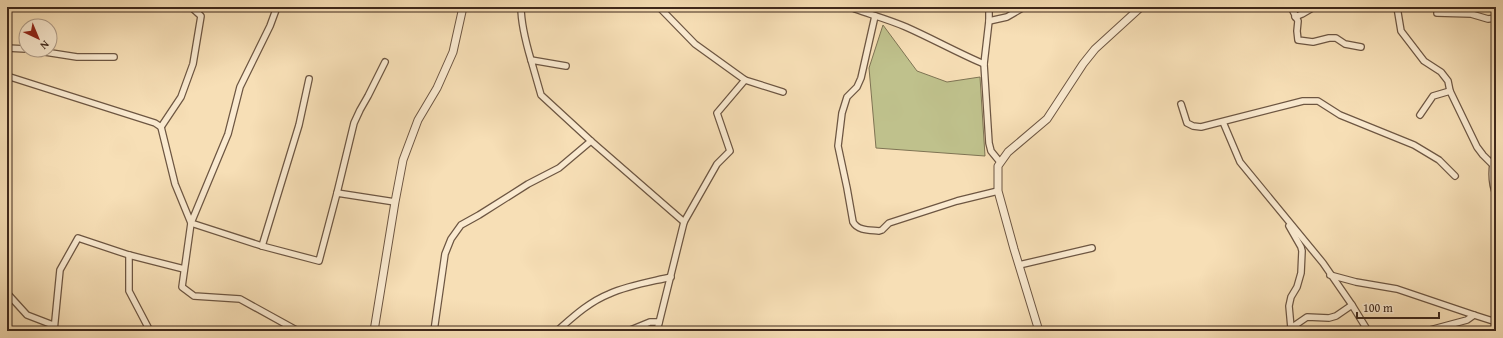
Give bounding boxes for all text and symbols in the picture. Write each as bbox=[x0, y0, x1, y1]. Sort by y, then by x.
north arrow bbox=[18, 18, 58, 58]
text: N bbox=[36, 37, 53, 54]
scale bar bbox=[1357, 294, 1439, 320]
text: 100 m bbox=[1363, 299, 1393, 316]

